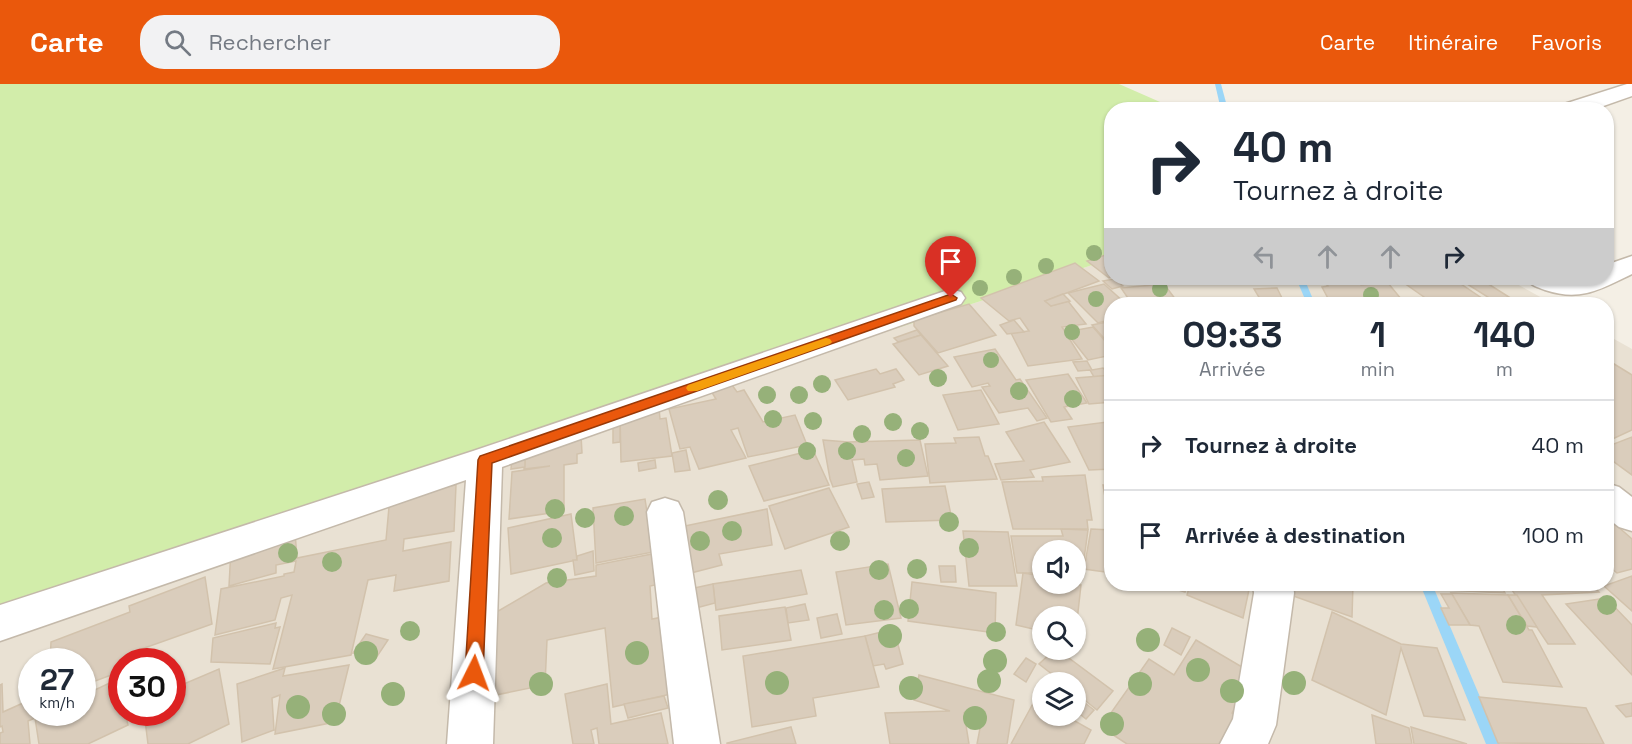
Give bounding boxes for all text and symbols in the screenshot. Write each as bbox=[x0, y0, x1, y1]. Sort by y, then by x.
search box bbox=[140, 15, 560, 69]
text: Carte bbox=[30, 24, 104, 60]
icon: search bbox=[161, 26, 194, 59]
text: Rechercher bbox=[209, 28, 331, 56]
text: Carte bbox=[1320, 29, 1375, 56]
text: Itinéraire bbox=[1408, 29, 1498, 56]
text: Favoris bbox=[1531, 29, 1602, 56]
text: 40 m bbox=[1233, 121, 1333, 174]
icon: right bbox=[1134, 126, 1212, 204]
text: Tournez à droite bbox=[1233, 173, 1443, 208]
pin bbox=[925, 236, 976, 298]
icon: left bbox=[1248, 240, 1281, 273]
icon: ahead bbox=[1311, 240, 1344, 273]
icon: ahead bbox=[1374, 240, 1407, 273]
icon: right bbox=[1437, 240, 1470, 273]
icon: arrive bbox=[934, 245, 967, 278]
text: 09:33 bbox=[1182, 312, 1282, 358]
text: 1 bbox=[1370, 312, 1386, 358]
text: 140 bbox=[1473, 312, 1536, 358]
text: Arrivée bbox=[1199, 356, 1266, 382]
text: min bbox=[1361, 356, 1395, 382]
text: m bbox=[1496, 356, 1513, 382]
icon: right bbox=[1134, 429, 1167, 462]
text: Tournez à droite bbox=[1185, 431, 1357, 459]
text: 40 m bbox=[1532, 431, 1584, 459]
icon: arrive bbox=[1134, 519, 1167, 552]
text: Arrivée à destination bbox=[1185, 521, 1406, 549]
text: 100 m bbox=[1522, 521, 1584, 549]
map controls bbox=[1032, 540, 1086, 726]
button: sound bbox=[1032, 540, 1086, 594]
button: search bbox=[1032, 606, 1086, 660]
position arrow bbox=[442, 641, 506, 705]
speed limit sign: 30 bbox=[108, 648, 186, 726]
text: 27 bbox=[40, 660, 74, 699]
button: layers bbox=[1032, 672, 1086, 726]
text: km/h bbox=[39, 693, 75, 712]

